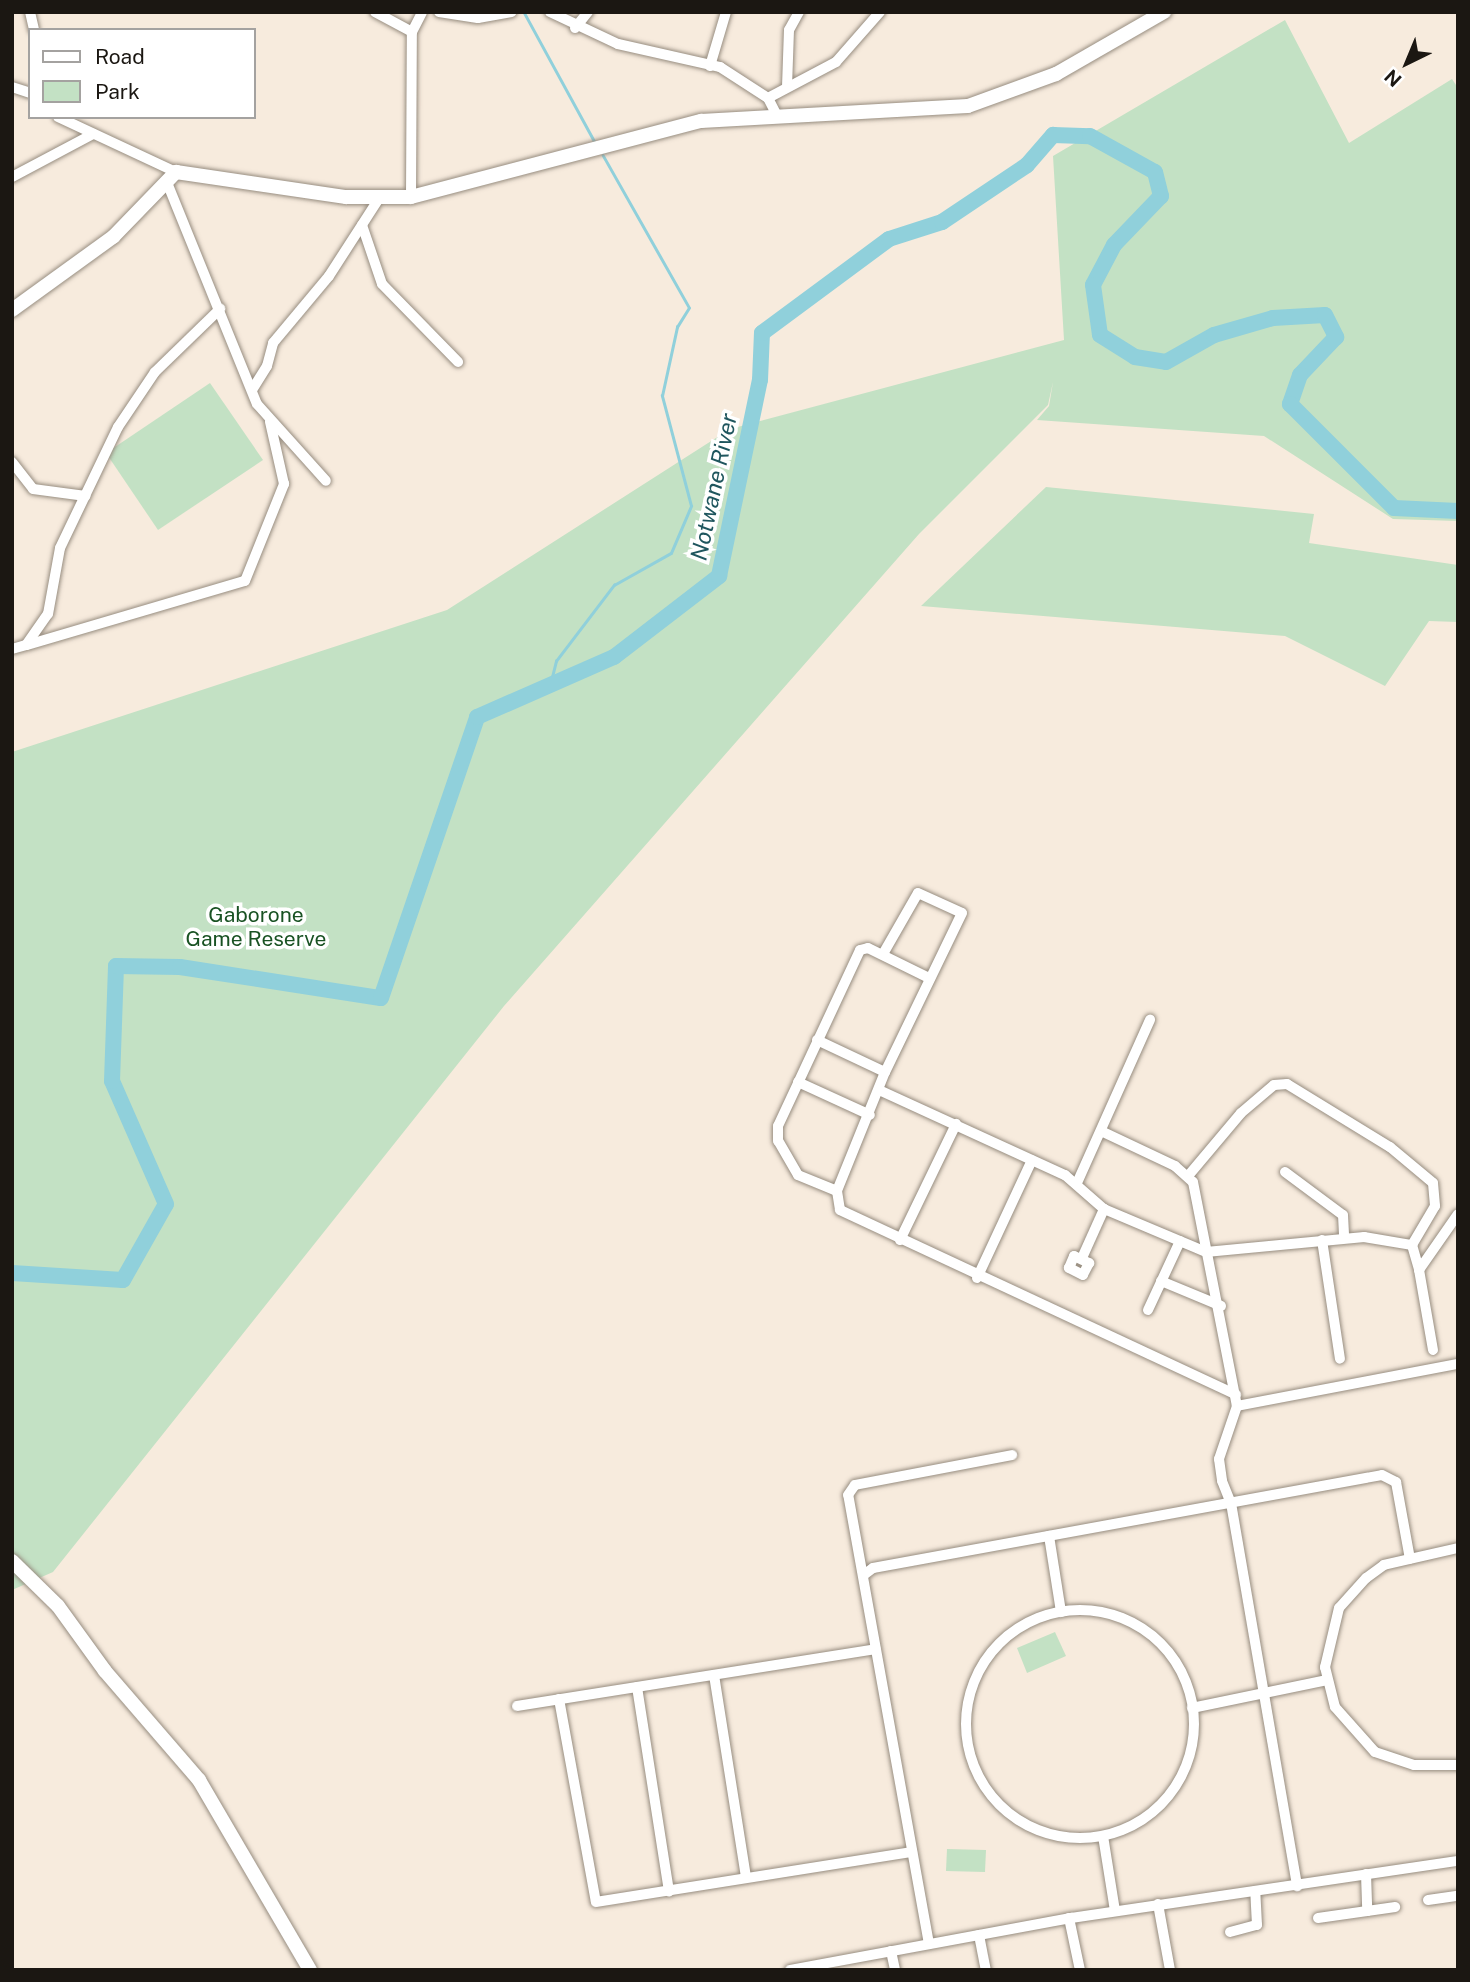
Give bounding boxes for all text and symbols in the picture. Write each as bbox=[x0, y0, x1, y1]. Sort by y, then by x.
legend bbox=[28, 28, 256, 119]
north arrow bbox=[1372, 28, 1442, 98]
text: Road bbox=[95, 44, 145, 69]
text: N bbox=[1380, 65, 1406, 91]
text: Park bbox=[95, 79, 140, 104]
water label: Notwane River bbox=[685, 411, 743, 563]
park label: Gaborone Game Reserve bbox=[185, 902, 327, 952]

